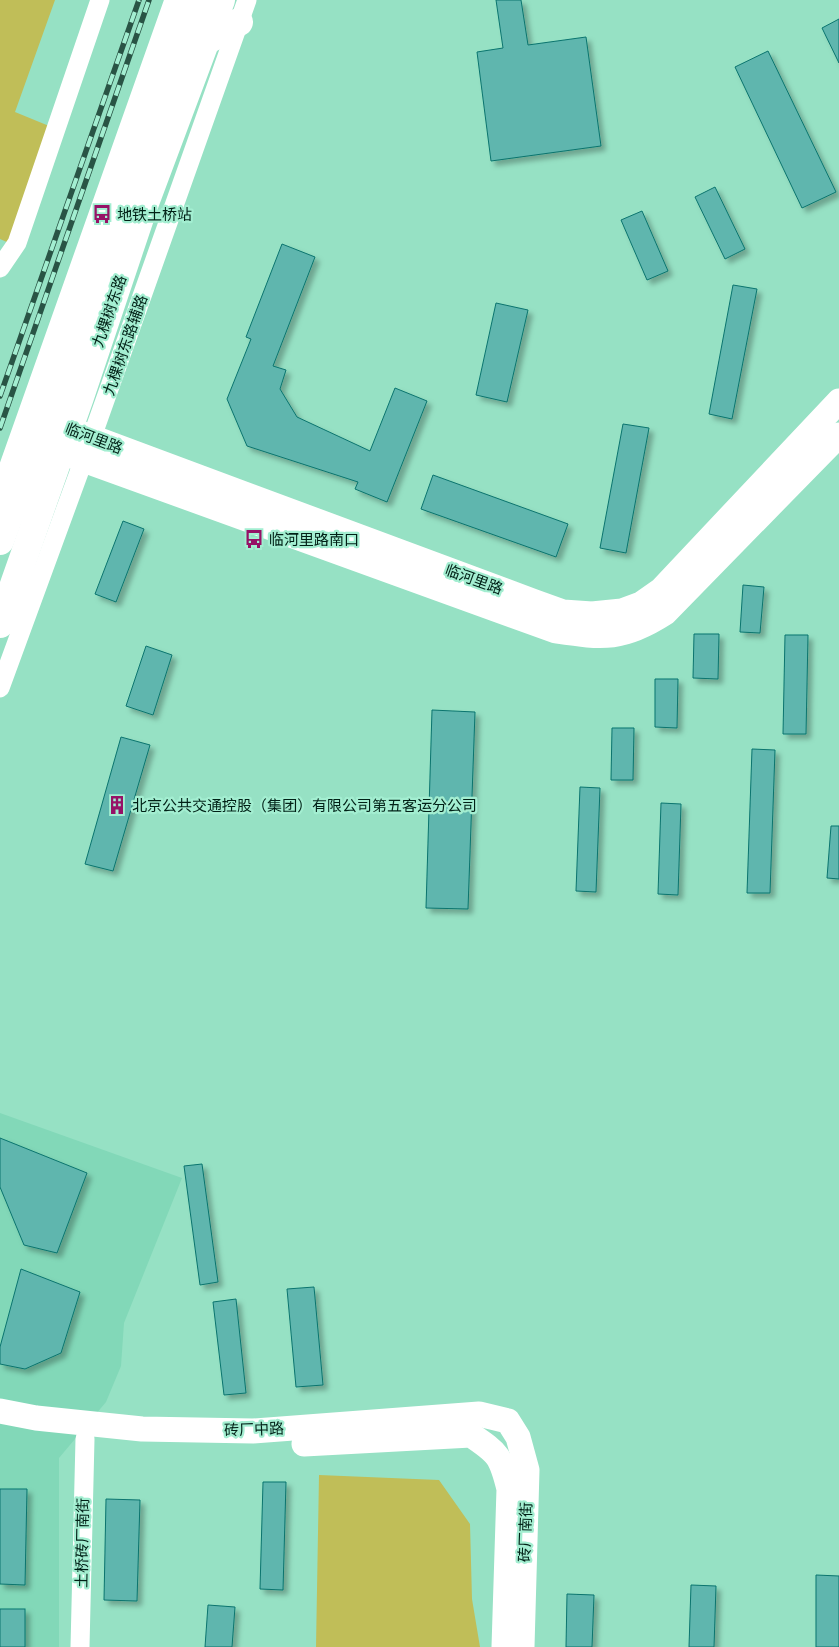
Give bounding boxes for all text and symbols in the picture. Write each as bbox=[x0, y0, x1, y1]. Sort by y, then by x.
bus stop icon: 地铁土桥站 bbox=[91, 203, 113, 225]
place label: 地铁土桥站 bbox=[117, 205, 192, 224]
street label: 九棵树东路 bbox=[88, 272, 130, 350]
street label: 九棵树东路辅路 bbox=[99, 292, 151, 398]
street label: 临河里路 bbox=[63, 418, 125, 458]
bus stop icon: 临河里路南口 bbox=[243, 528, 265, 550]
place label: 临河里路南口 bbox=[269, 530, 359, 549]
street label: 临河里路 bbox=[443, 560, 505, 598]
building icon: 北京公共交通控股（集团）有限公司第五客运分公司 bbox=[106, 794, 128, 816]
place label: 北京公共交通控股（集团）有限公司第五客运分公司 bbox=[132, 796, 477, 815]
street label: 砖厂中路 bbox=[224, 1418, 284, 1440]
street label: 土桥砖厂南街 bbox=[72, 1498, 92, 1588]
street label: 砖厂南街 bbox=[514, 1502, 536, 1562]

